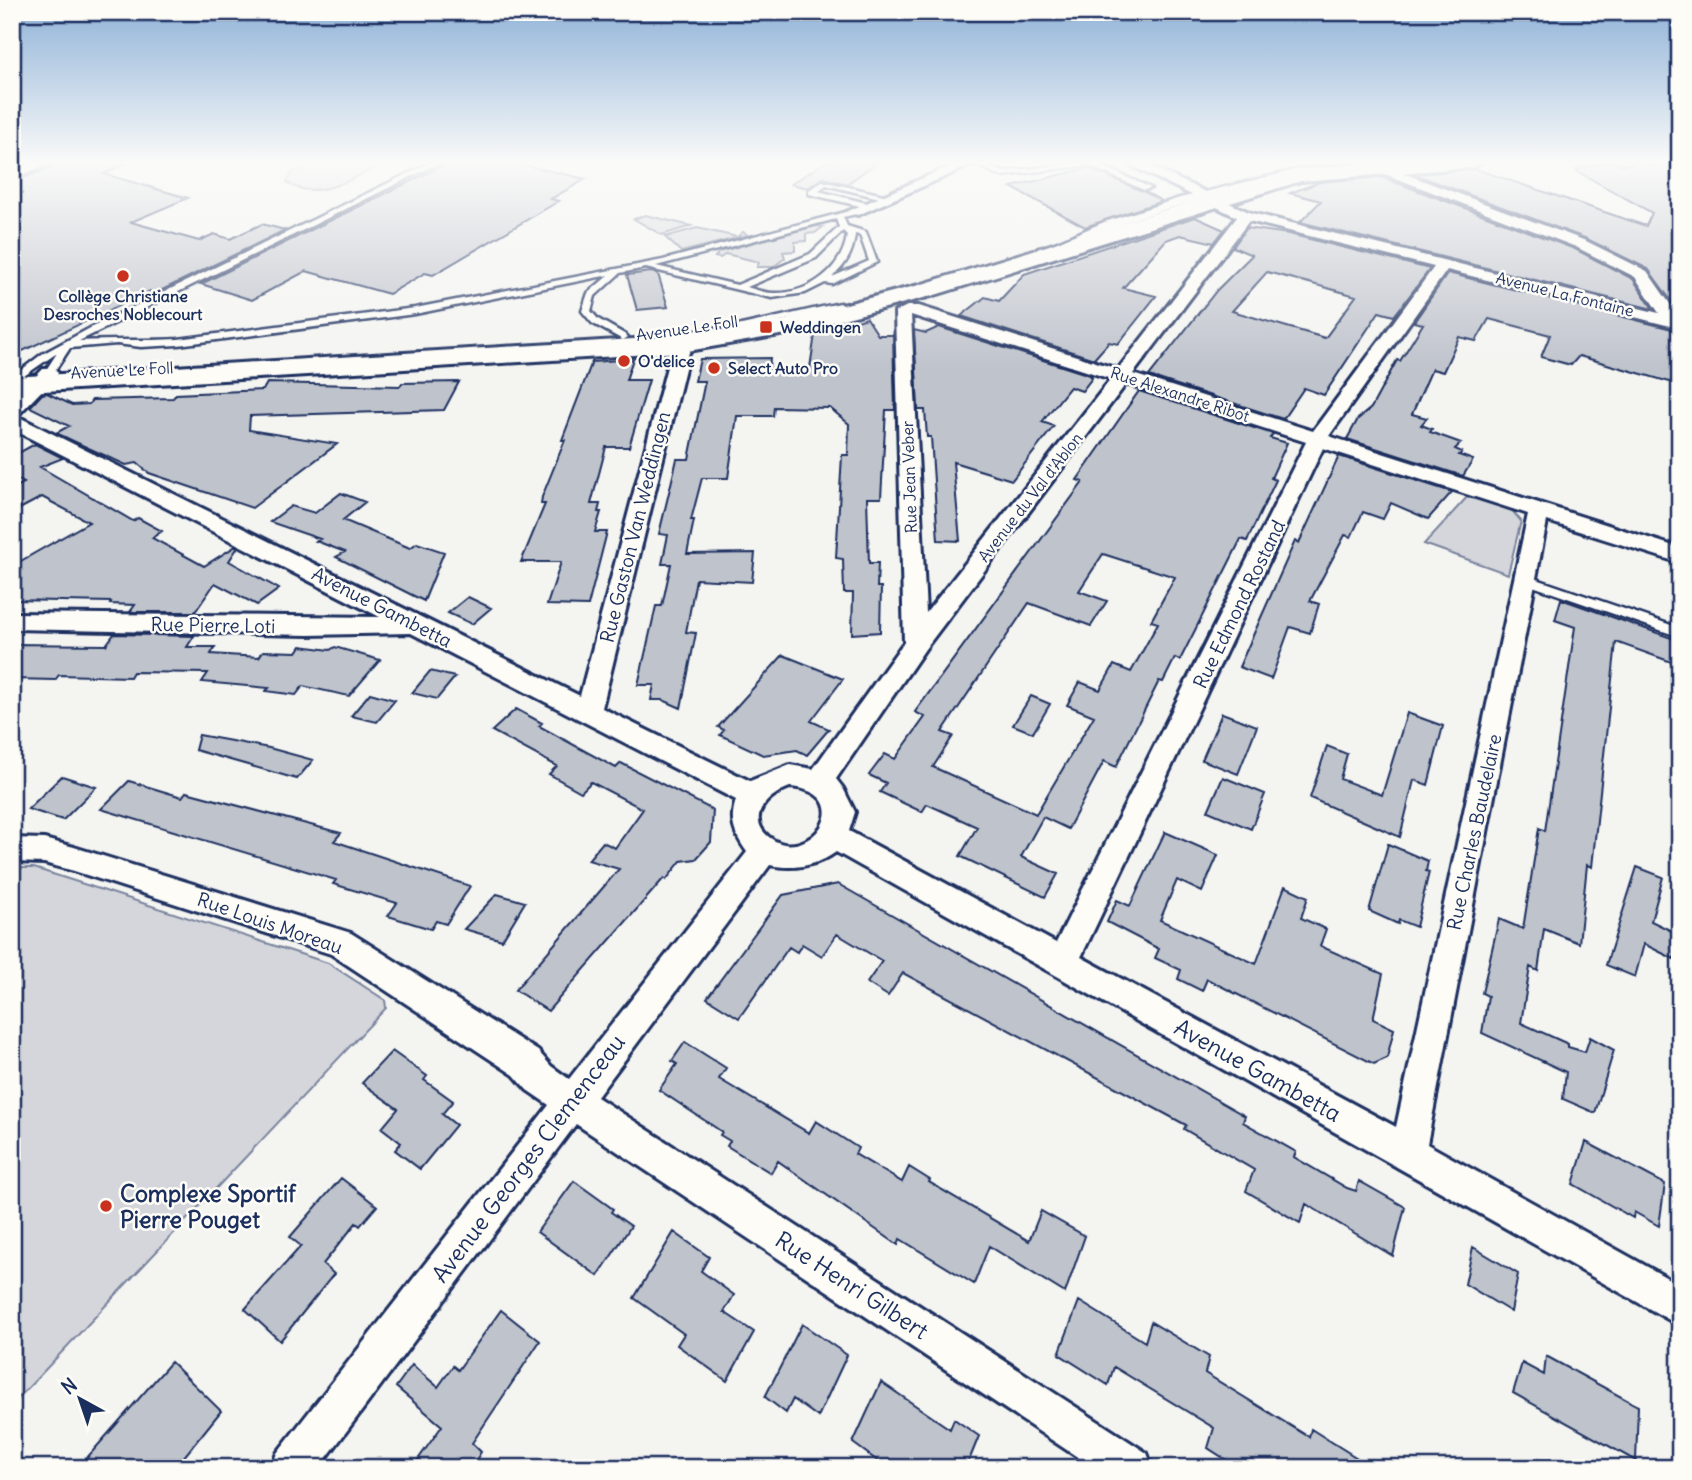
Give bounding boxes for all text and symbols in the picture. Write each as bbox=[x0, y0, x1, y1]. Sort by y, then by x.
street label: Avenue La Fontaine bbox=[1494, 267, 1636, 321]
marker: Collège Christiane Desroches Noblecourt bbox=[115, 268, 131, 284]
place label: Collège Christiane Desroches Noblecourt bbox=[44, 286, 203, 324]
street label: Avenue Le Foll bbox=[635, 311, 739, 345]
place label: Weddingen bbox=[780, 317, 861, 338]
marker: Weddingen bbox=[758, 319, 774, 335]
place label: O'delice bbox=[638, 351, 695, 371]
marker: O'delice bbox=[616, 353, 632, 369]
street label: Avenue Le Foll bbox=[70, 357, 174, 383]
place label: Select Auto Pro bbox=[728, 358, 838, 378]
marker: Select Auto Pro bbox=[706, 360, 722, 376]
street label: Rue Alexandre Ribot bbox=[1108, 362, 1253, 426]
street label: Rue Gaston Van Weddingen bbox=[595, 409, 675, 645]
street label: Rue Jean Veber bbox=[897, 420, 921, 534]
street label: Avenue du Val d'Ablon bbox=[973, 428, 1087, 566]
street label: Rue Edmond Rostand bbox=[1188, 516, 1290, 692]
street label: Avenue Gambetta bbox=[308, 561, 456, 653]
street label: Rue Pierre Loti bbox=[150, 612, 276, 638]
street label: Rue Charles Baudelaire bbox=[1441, 732, 1507, 932]
street label: Rue Louis Moreau bbox=[194, 887, 346, 959]
street label: Avenue Gambetta bbox=[1170, 1012, 1346, 1128]
street label: Avenue Georges Clemenceau bbox=[425, 1028, 631, 1288]
place label: Complexe Sportif Pierre Pouget bbox=[120, 1179, 297, 1234]
marker: Complexe Sportif Pierre Pouget bbox=[98, 1198, 114, 1214]
street label: Rue Henri Gilbert bbox=[770, 1225, 934, 1345]
north arrow bbox=[46, 1364, 116, 1434]
text: N bbox=[56, 1373, 82, 1399]

